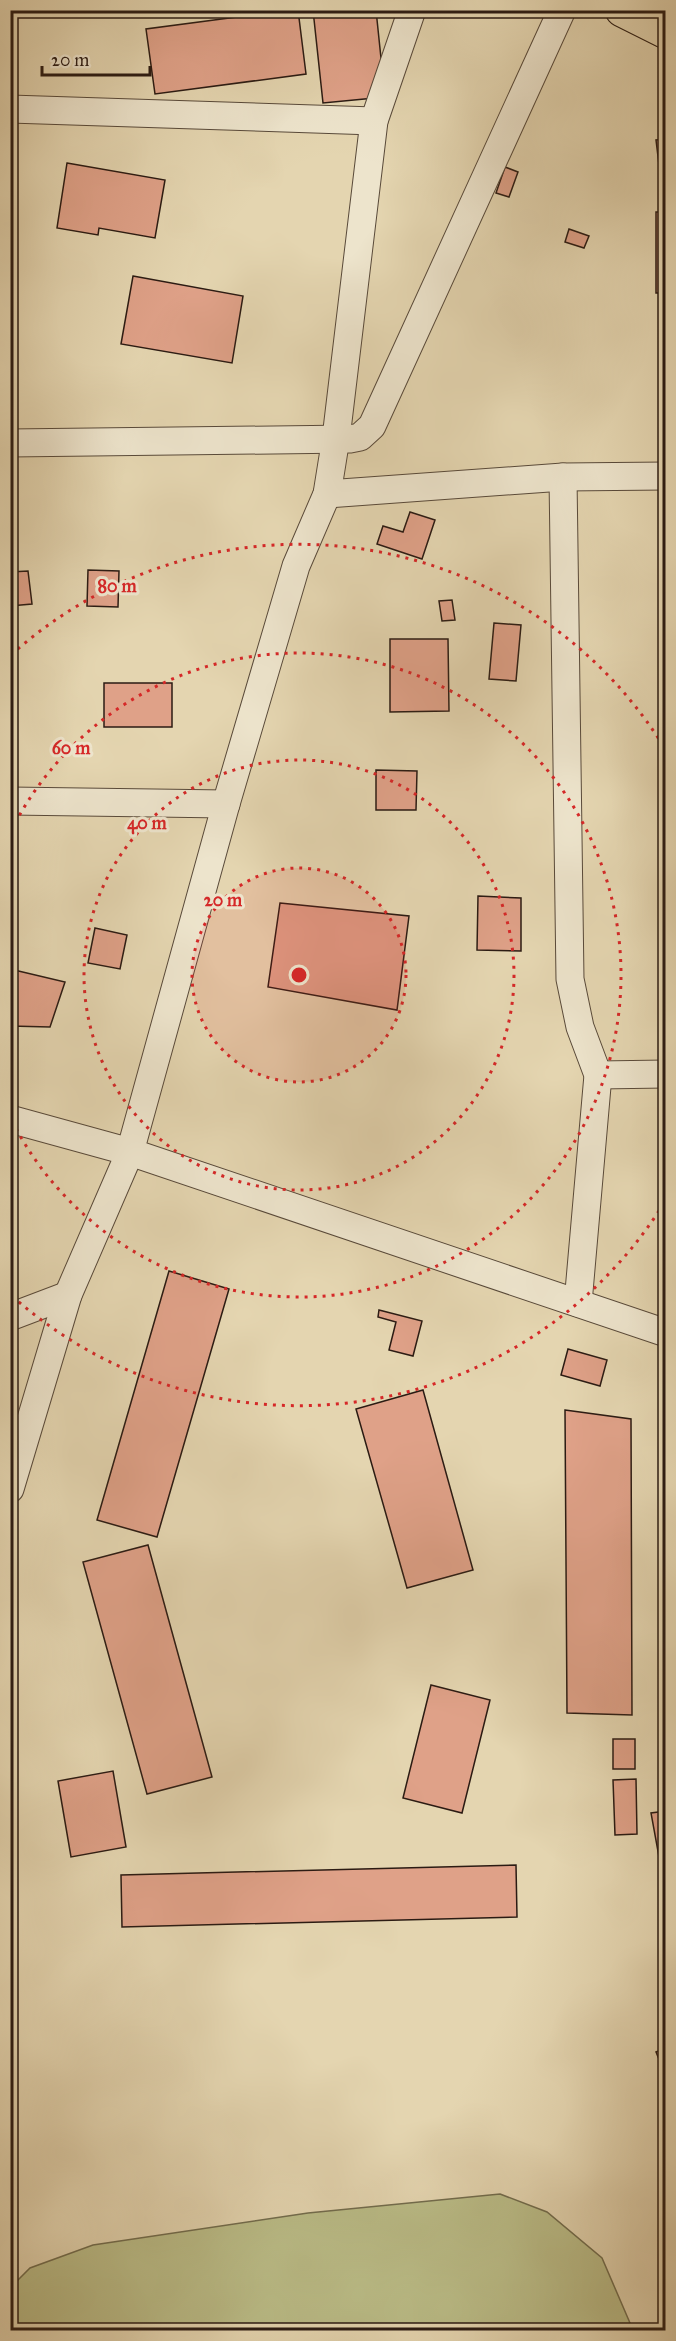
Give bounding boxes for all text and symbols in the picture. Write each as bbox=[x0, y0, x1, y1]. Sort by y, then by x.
scale bar bbox=[42, 39, 150, 77]
text: 20 m bbox=[51, 49, 89, 71]
text: 80 m bbox=[97, 575, 137, 597]
text: 60 m bbox=[52, 737, 91, 759]
text: 40 m bbox=[127, 812, 168, 835]
text: 20 m bbox=[204, 889, 243, 911]
centre of rings bbox=[289, 965, 309, 985]

